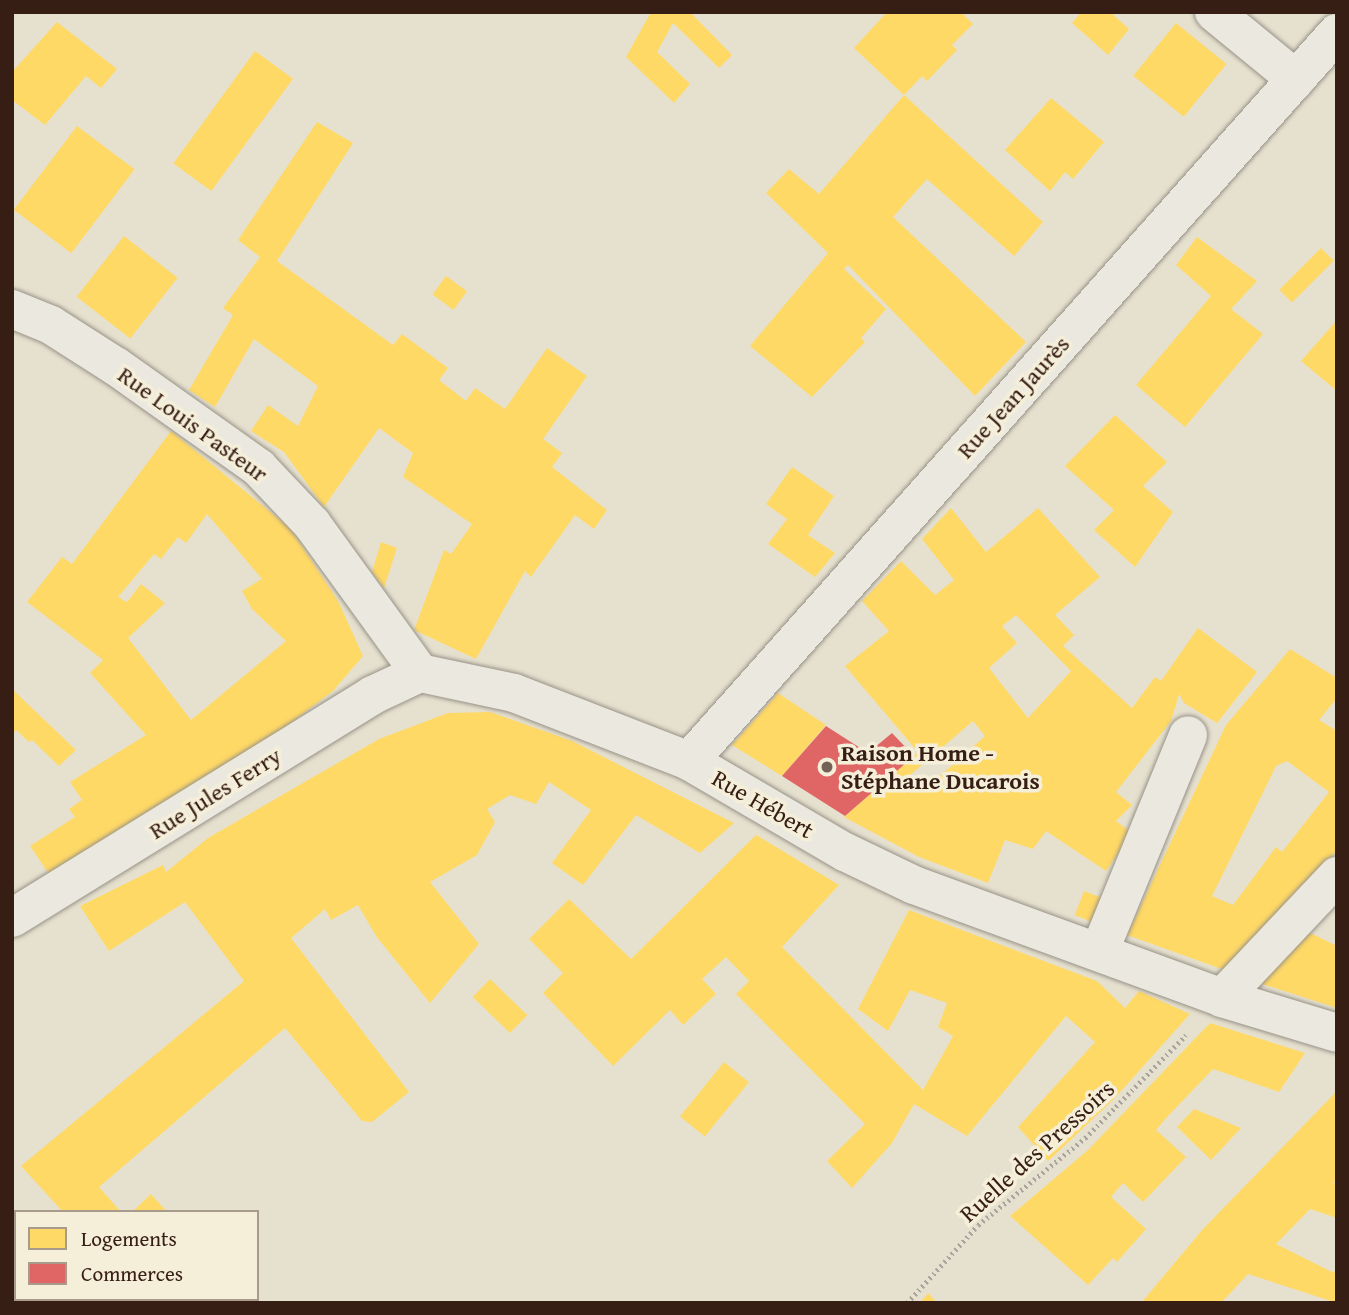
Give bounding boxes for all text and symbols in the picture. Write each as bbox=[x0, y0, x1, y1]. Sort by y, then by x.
street label: Rue Jean Jaurès bbox=[950, 330, 1076, 464]
street label: Rue Louis Pasteur bbox=[112, 360, 274, 488]
place label: Raison Home - Stéphane Ducarois bbox=[841, 739, 1040, 795]
street label: Rue Jules Ferry bbox=[144, 741, 286, 845]
marker: Raison Home - Stéphane Ducarois bbox=[819, 759, 835, 775]
street label: Rue Hébert bbox=[707, 763, 819, 845]
street label: Ruelle des Pressoirs bbox=[954, 1074, 1120, 1228]
legend bbox=[14, 1210, 259, 1301]
text: Logements bbox=[81, 1223, 177, 1254]
text: Commerces bbox=[81, 1258, 183, 1289]

